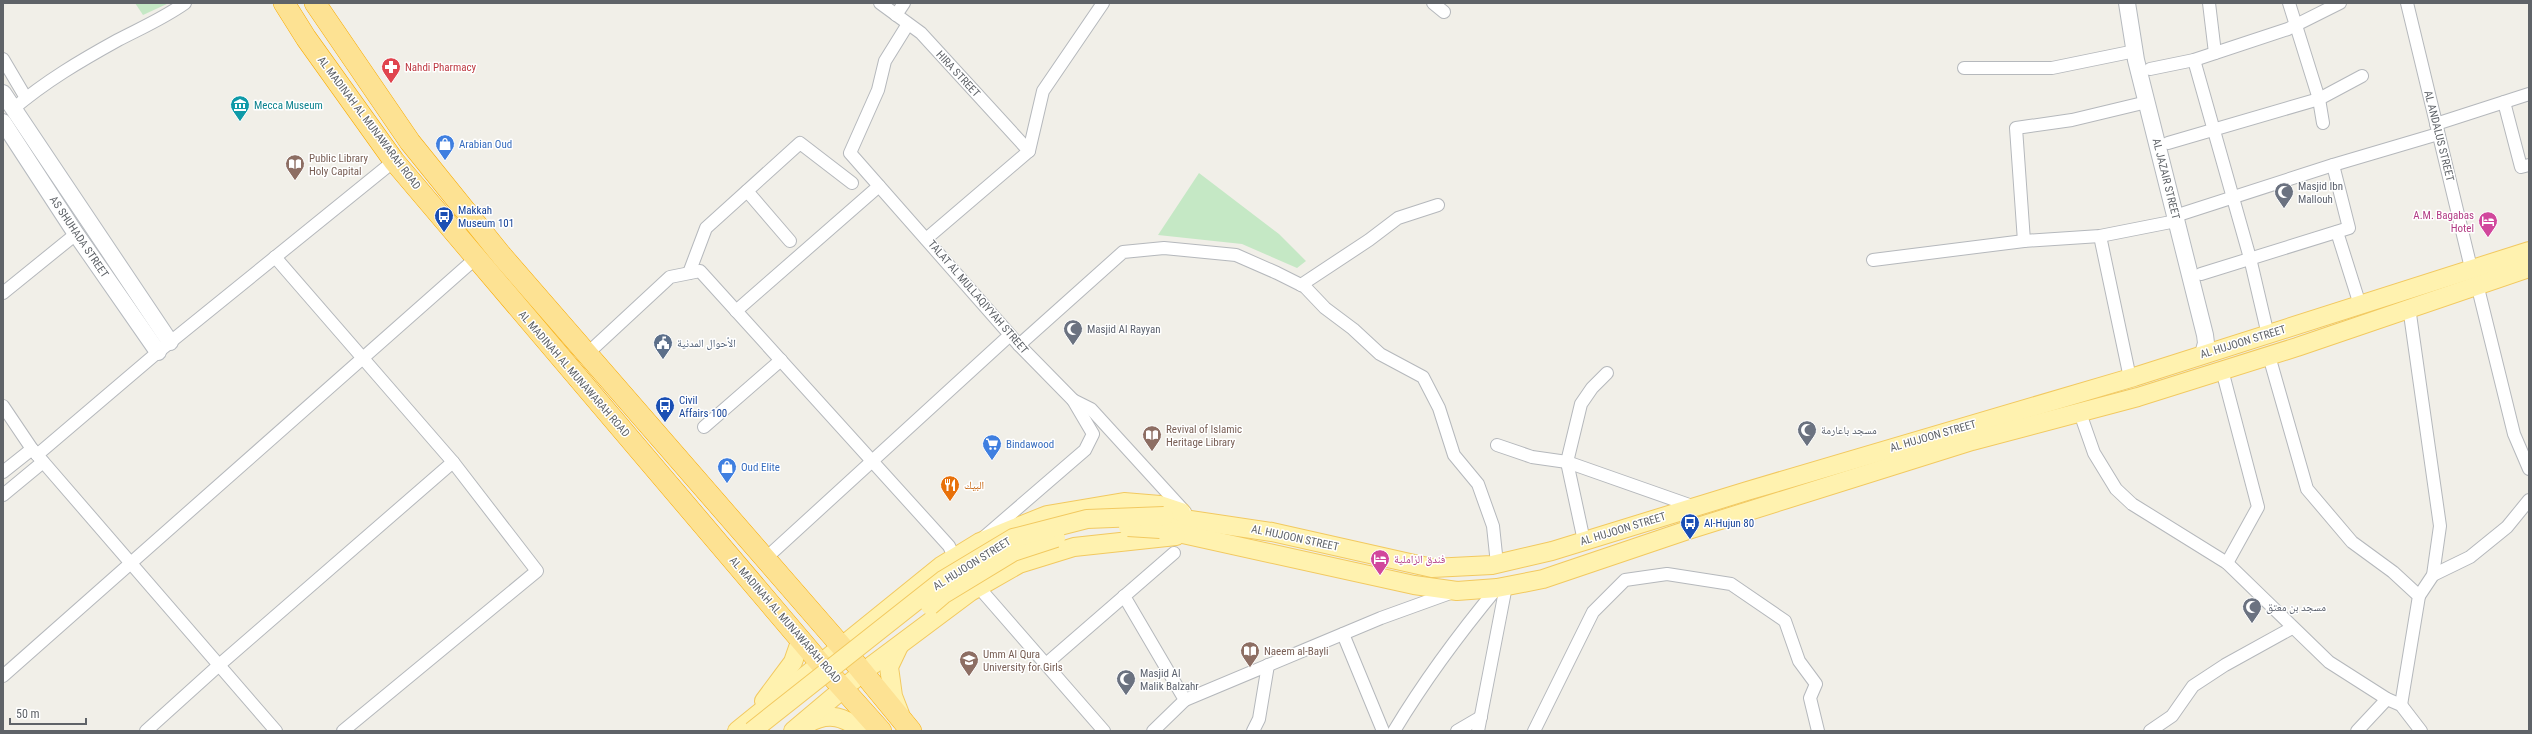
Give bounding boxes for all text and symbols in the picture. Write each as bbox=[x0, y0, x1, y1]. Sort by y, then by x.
street label: HIRA STREET bbox=[933, 48, 983, 100]
street label: AL MADINAH AL MUNAWARAH ROAD bbox=[315, 54, 423, 192]
pharmacy icon: Nahdi Pharmacy bbox=[380, 56, 402, 84]
place label: Nahdi Pharmacy bbox=[405, 61, 477, 74]
street label: AL ANDALUS STREET bbox=[2421, 89, 2457, 183]
museum icon: Mecca Museum bbox=[229, 94, 251, 122]
place label: Mecca Museum bbox=[254, 99, 323, 112]
shop icon: Arabian Oud bbox=[434, 133, 456, 161]
street label: AL JAZAIR STREET bbox=[2150, 137, 2182, 221]
place label: Arabian Oud bbox=[459, 138, 512, 151]
place label: Public Library Holy Capital bbox=[309, 152, 369, 178]
library icon: Public Library Holy Capital bbox=[284, 153, 306, 181]
place label: Masjid Ibn Mallouh bbox=[2298, 180, 2343, 206]
mosque icon: Masjid Ibn Mallouh bbox=[2273, 181, 2295, 209]
street label: AS SHUHADA STREET bbox=[47, 194, 111, 280]
place label: Makkah Museum 101 bbox=[458, 204, 514, 230]
bus stop icon: Makkah Museum 101 bbox=[433, 205, 455, 233]
place label: A.M. Bagabas Hotel bbox=[2413, 209, 2474, 235]
hotel icon: A.M. Bagabas Hotel bbox=[2477, 210, 2499, 238]
street label: TALAT AL MULLAQIYYAH STREET bbox=[925, 238, 1031, 357]
street label: AL MADINAH AL MUNAWARAH ROAD bbox=[516, 308, 632, 440]
mosque icon: Masjid Al Rayyan bbox=[1062, 318, 1084, 346]
place label: Masjid Al Rayyan bbox=[1087, 323, 1161, 336]
street label: AL HUJOON STREET bbox=[2199, 323, 2288, 361]
public building icon: الأحوال المدنية bbox=[652, 332, 674, 360]
place label: الأحوال المدنية bbox=[677, 337, 736, 350]
place label: Civil Affairs 100 bbox=[679, 394, 727, 420]
bus stop icon: Civil Affairs 100 bbox=[654, 395, 676, 423]
street label: AL HUJOON STREET bbox=[1888, 417, 1978, 455]
mosque icon: مسجد باعارمة bbox=[1796, 419, 1818, 447]
place label: Revival of Islamic Heritage Library bbox=[1166, 423, 1242, 449]
library icon: Revival of Islamic Heritage Library bbox=[1141, 424, 1163, 452]
place label: مسجد باعارمة bbox=[1821, 424, 1877, 437]
supermarket icon: Bindawood bbox=[981, 433, 1003, 461]
place label: Bindawood bbox=[1006, 438, 1054, 451]
shop icon: Oud Elite bbox=[716, 456, 738, 484]
place label: Oud Elite bbox=[741, 461, 780, 474]
restaurant icon: البيك bbox=[939, 474, 961, 502]
place label: البيك bbox=[964, 479, 984, 492]
street label: AL HUJOON STREET bbox=[1579, 510, 1668, 548]
bus stop icon: Al-Hujun 80 bbox=[1679, 512, 1701, 540]
place label: Al-Hujun 80 bbox=[1704, 517, 1754, 530]
street label: AL HUJOON STREET bbox=[1250, 522, 1340, 554]
street label: AL HUJOON STREET bbox=[931, 535, 1013, 593]
hotel icon: فندق الزاملية bbox=[1369, 548, 1391, 576]
place label: فندق الزاملية bbox=[1394, 553, 1446, 566]
street label: AL MADINAH AL MUNAWARAH ROAD bbox=[727, 554, 843, 686]
mosque icon: مسجد بن معتق bbox=[2241, 596, 2263, 624]
place label: مسجد بن معتق bbox=[2266, 601, 2326, 614]
library icon: Naeem al-Bayli bbox=[1239, 640, 1261, 668]
place label: Naeem al-Bayli bbox=[1264, 645, 1329, 658]
place label: Umm Al Qura University for Girls bbox=[983, 648, 1063, 674]
school or university icon: Umm Al Qura University for Girls bbox=[958, 649, 980, 677]
place label: Masjid Al Malik Balzahr bbox=[1140, 667, 1199, 693]
mosque icon: Masjid Al Malik Balzahr bbox=[1115, 668, 1137, 696]
scale bar bbox=[10, 700, 86, 726]
text: 50 m bbox=[16, 707, 40, 721]

